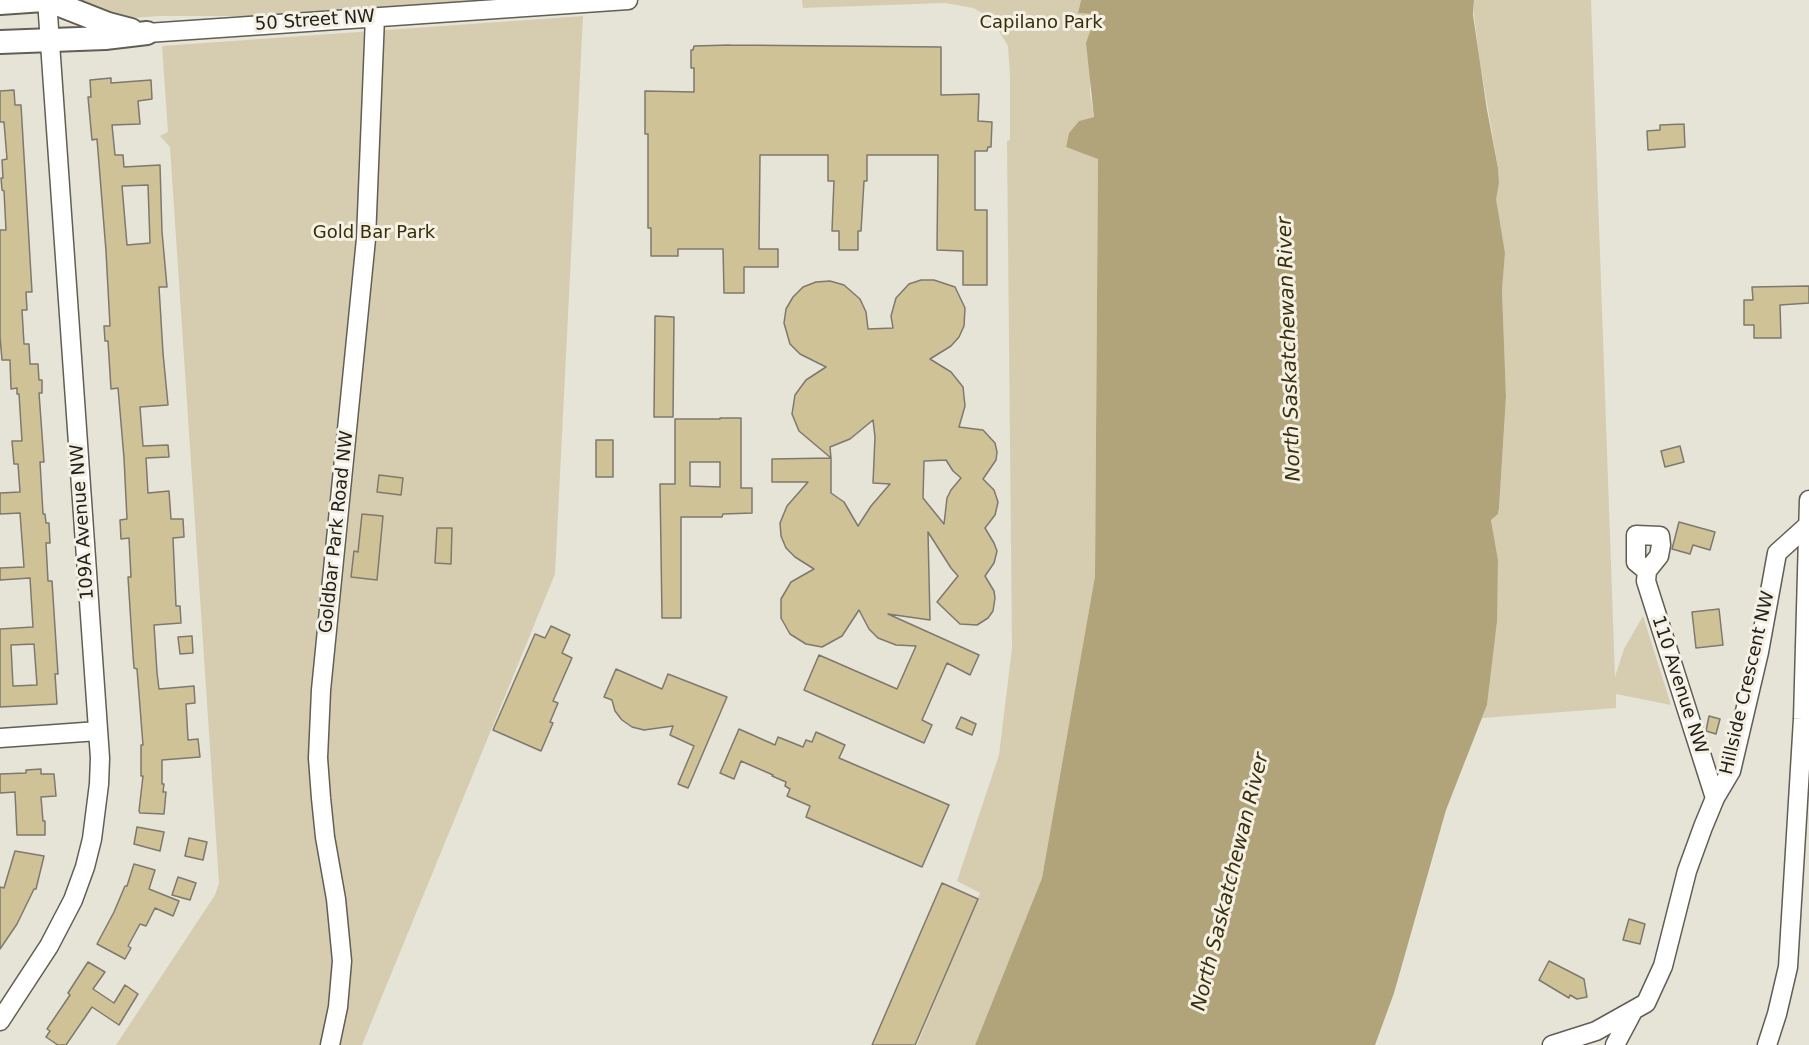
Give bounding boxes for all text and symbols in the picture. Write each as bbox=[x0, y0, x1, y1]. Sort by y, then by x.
street label: 50 Street NW bbox=[254, 6, 376, 36]
park label: Capilano Park bbox=[979, 12, 1103, 34]
water label: North Saskatchewan River bbox=[1273, 216, 1307, 482]
park label: Gold Bar Park bbox=[313, 222, 435, 244]
street label: Goldbar Park Road NW bbox=[316, 430, 358, 634]
street label: 109A Avenue NW bbox=[67, 443, 99, 601]
street label: Hillside Crescent NW bbox=[1716, 589, 1780, 777]
street label: 110 Avenue NW bbox=[1646, 613, 1712, 757]
water label: North Saskatchewan River bbox=[1187, 751, 1275, 1013]

